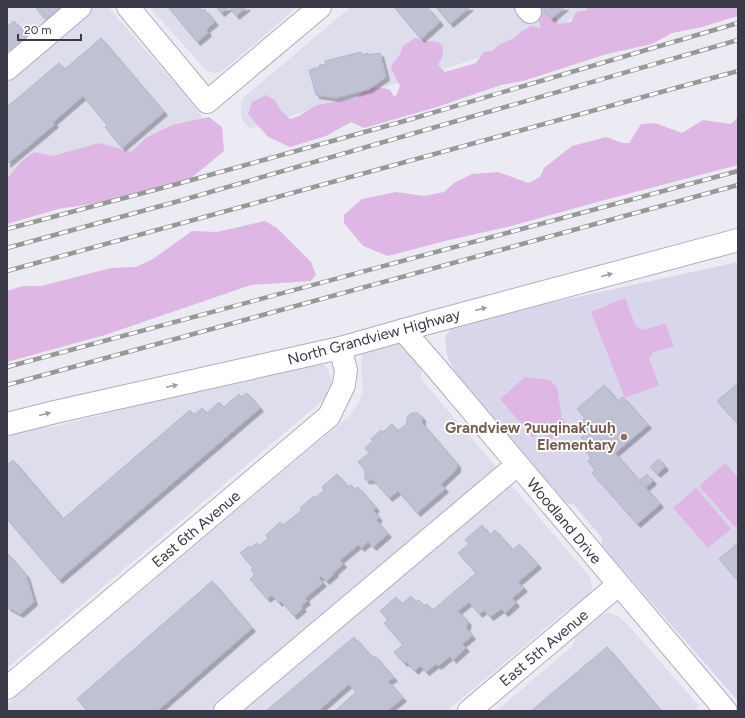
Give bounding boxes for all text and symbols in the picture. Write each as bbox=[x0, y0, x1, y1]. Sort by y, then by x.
scale bar bbox=[18, 16, 81, 42]
text: 20 m bbox=[24, 23, 52, 37]
one-way arrow bbox=[601, 272, 613, 278]
street label: North Grandview Highway bbox=[286, 305, 462, 369]
one-way arrow bbox=[475, 306, 487, 312]
one-way arrow bbox=[166, 382, 178, 388]
one-way arrow bbox=[39, 411, 51, 417]
place label: Grandview ʔuuqinak’uuḥ Elementary bbox=[445, 419, 616, 454]
marker: Grandview ʔuuqinak’uuḥ Elementary bbox=[619, 432, 629, 442]
street label: Woodland Drive bbox=[523, 474, 605, 568]
street label: East 6th Avenue bbox=[148, 487, 244, 571]
street label: East 5th Avenue bbox=[496, 606, 592, 690]

